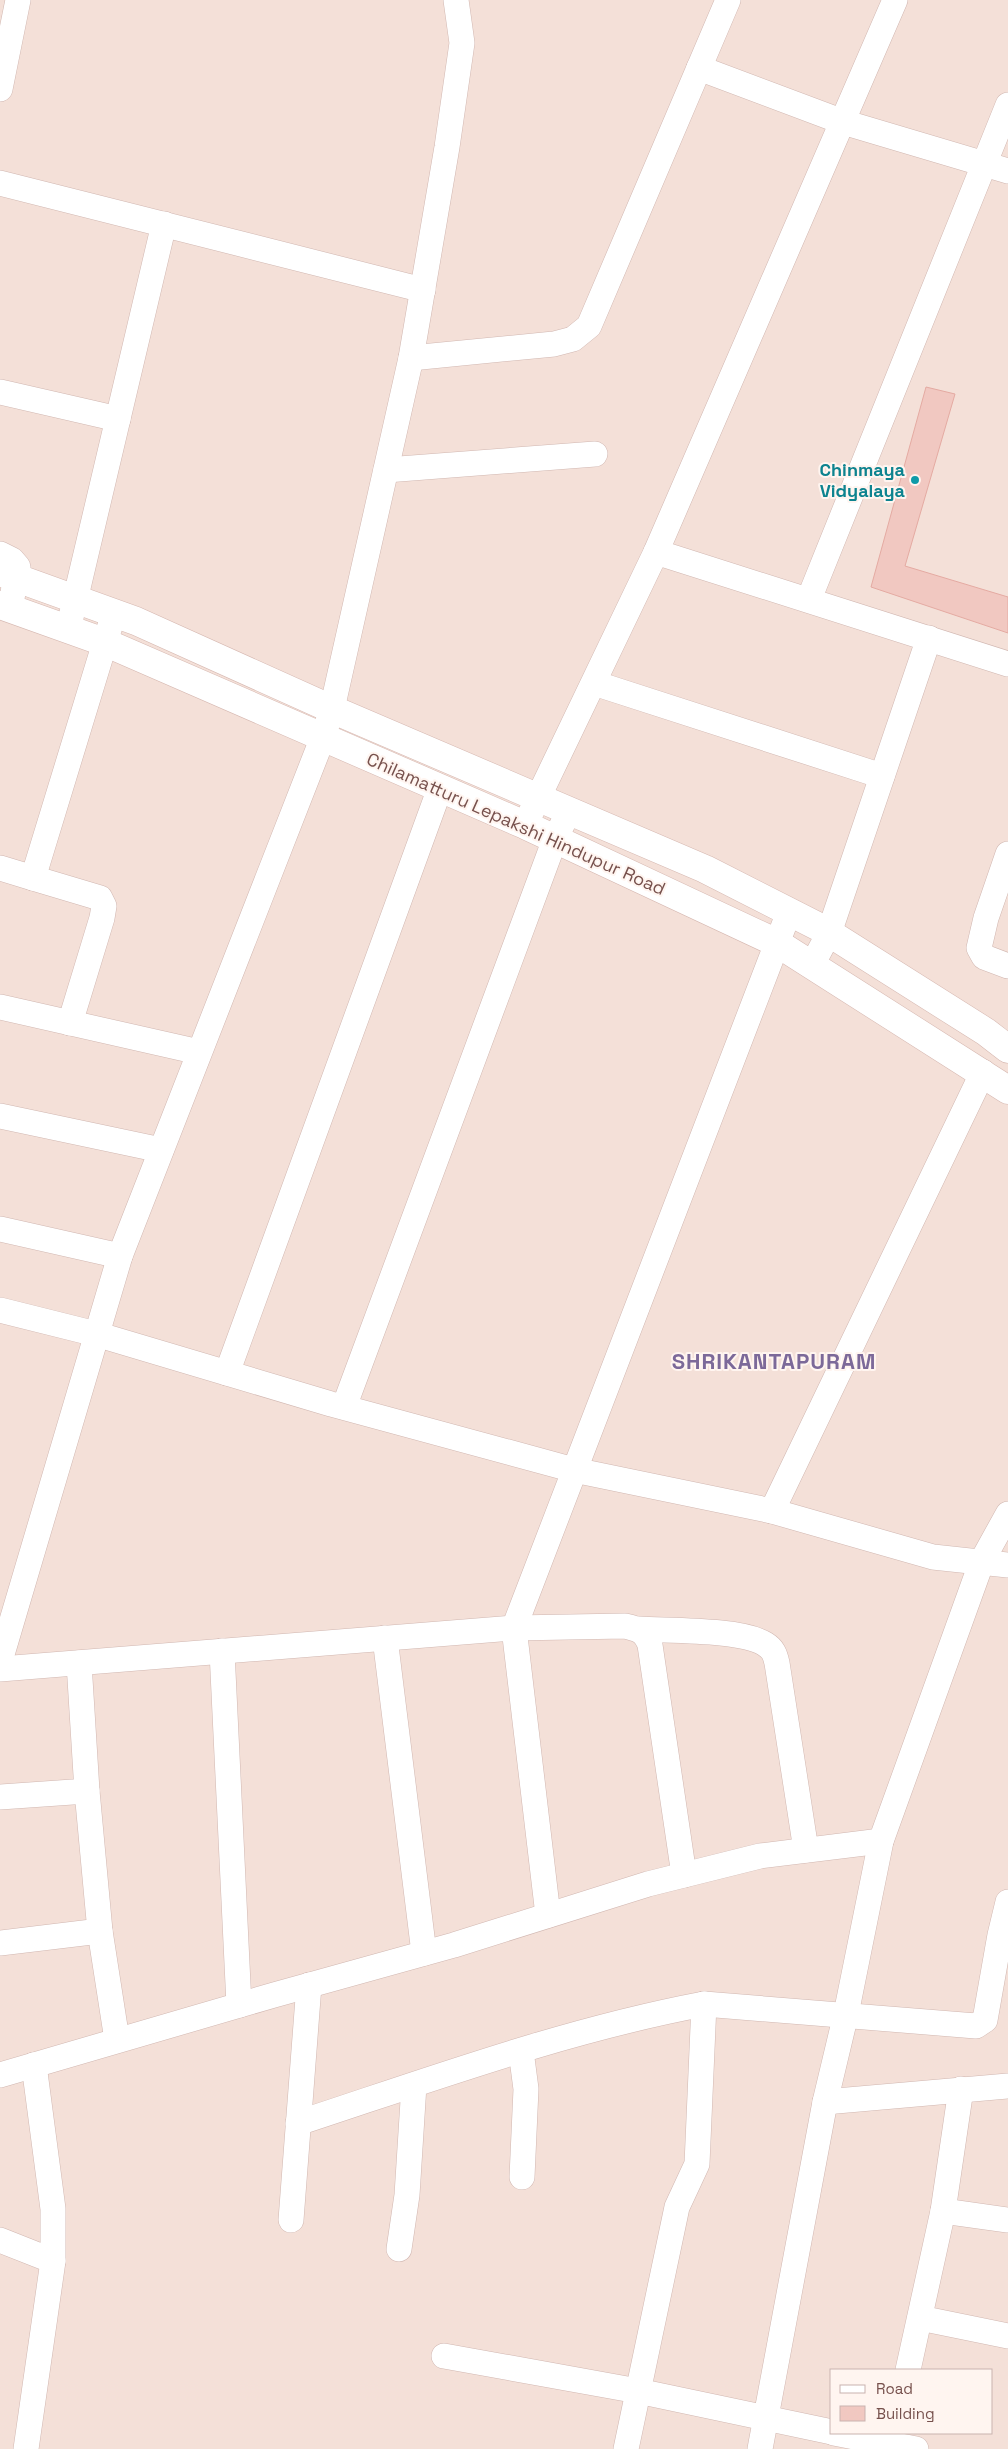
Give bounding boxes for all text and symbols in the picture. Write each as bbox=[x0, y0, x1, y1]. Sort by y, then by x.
place label: Chinmaya Vidyalaya bbox=[819, 458, 906, 502]
marker: Chinmaya Vidyalaya bbox=[909, 474, 921, 486]
street label: Chilamatturu Lepakshi Hindupur Road bbox=[363, 747, 669, 900]
district label: SHRIKANTAPURAM bbox=[672, 1347, 876, 1375]
legend bbox=[830, 2369, 993, 2434]
text: Road bbox=[876, 2379, 913, 2398]
text: Building bbox=[876, 2404, 935, 2423]

